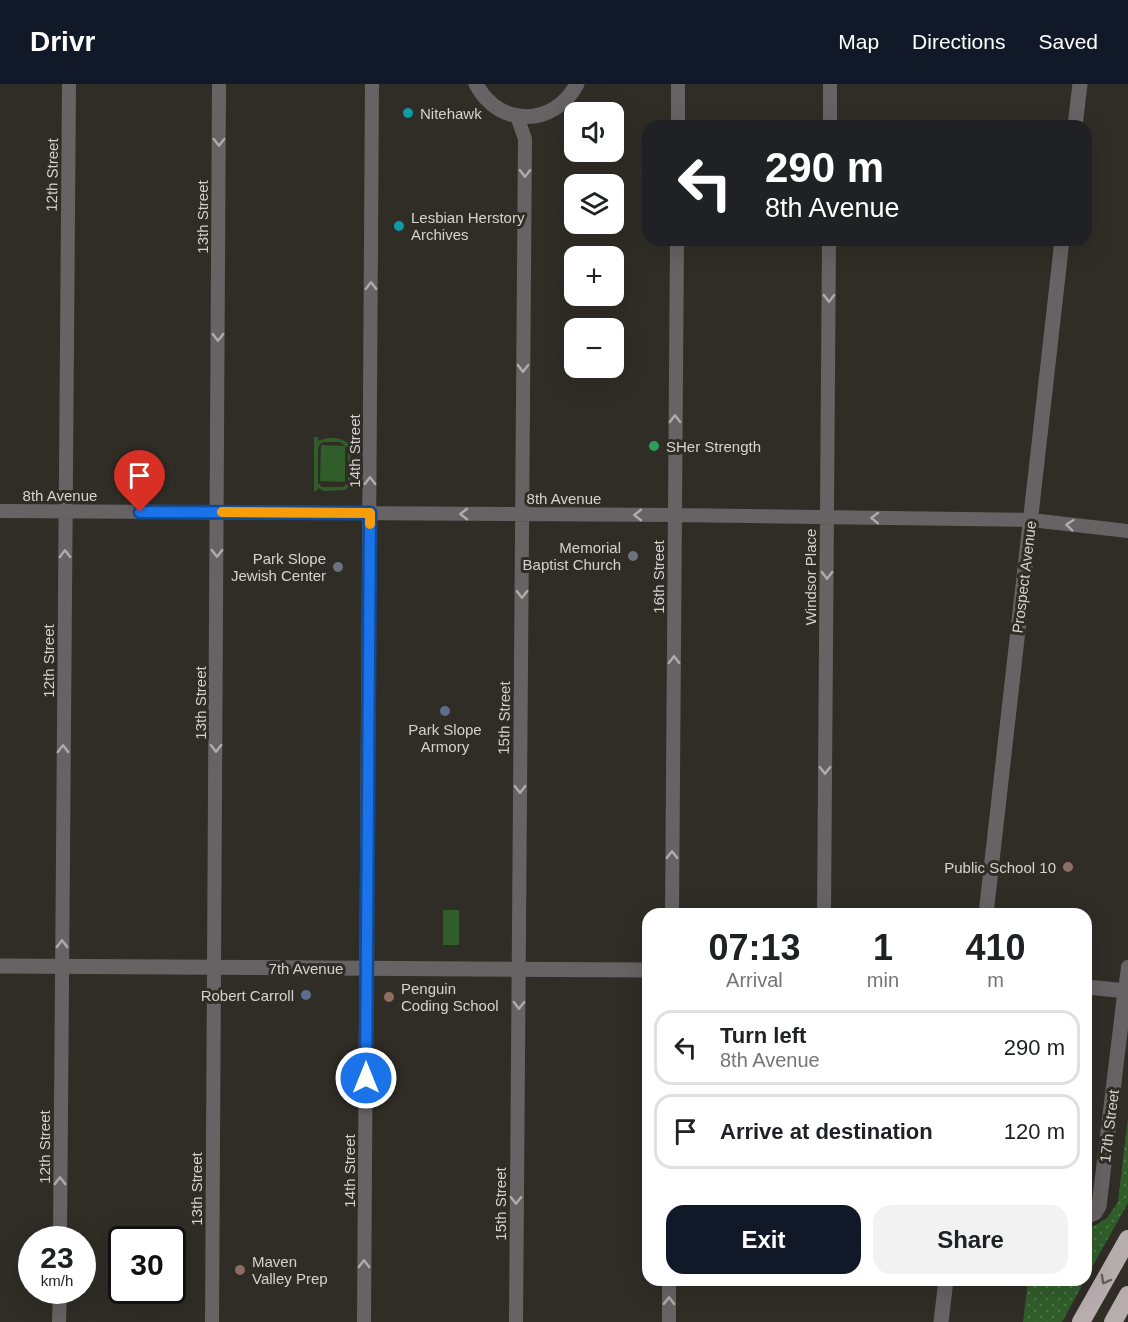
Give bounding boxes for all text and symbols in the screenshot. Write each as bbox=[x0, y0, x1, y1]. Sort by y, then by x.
text: Drivr bbox=[30, 26, 95, 57]
text: Map bbox=[838, 30, 879, 53]
text: Directions bbox=[912, 30, 1005, 53]
text: Saved bbox=[1038, 30, 1098, 53]
map controls bbox=[564, 102, 624, 378]
button: sound bbox=[564, 102, 624, 162]
place label: Nitehawk bbox=[420, 105, 482, 122]
marker: Nitehawk bbox=[401, 106, 415, 120]
street label: 12th Street bbox=[43, 137, 61, 212]
one-way arrow bbox=[213, 138, 225, 147]
icon: left bbox=[666, 144, 744, 222]
text: 290 m bbox=[765, 144, 884, 191]
one-way arrow bbox=[519, 168, 531, 177]
button: layers bbox=[564, 174, 624, 234]
street label: 13th Street bbox=[194, 179, 211, 254]
text: 8th Avenue bbox=[765, 193, 900, 223]
place label: Lesbian Herstory Archives bbox=[411, 209, 525, 243]
marker: Lesbian Herstory Archives bbox=[392, 219, 406, 233]
button: + bbox=[564, 246, 624, 306]
one-way arrow bbox=[365, 281, 377, 290]
one-way arrow bbox=[823, 294, 835, 303]
button: − bbox=[564, 318, 624, 378]
one-way arrow bbox=[212, 333, 224, 342]
one-way arrow bbox=[517, 363, 529, 372]
street label: 14th Street bbox=[346, 413, 363, 488]
one-way arrow bbox=[669, 415, 682, 424]
place label: SHer Strength bbox=[666, 438, 761, 455]
marker: SHer Strength bbox=[647, 439, 661, 453]
pin bbox=[114, 450, 165, 512]
icon: arrive bbox=[123, 459, 156, 492]
one-way arrow bbox=[364, 476, 376, 485]
street label: 8th Avenue bbox=[23, 487, 97, 504]
street label: 8th Avenue bbox=[527, 490, 601, 507]
one-way arrow bbox=[459, 508, 468, 520]
one-way arrow bbox=[634, 509, 643, 521]
one-way arrow bbox=[871, 512, 880, 524]
one-way arrow bbox=[1065, 519, 1074, 532]
street label: Prospect Avenue bbox=[1009, 520, 1039, 634]
street label: Windsor Place bbox=[802, 529, 819, 625]
place label: Memorial Baptist Church bbox=[523, 539, 621, 573]
street label: 16th Street bbox=[650, 539, 667, 614]
one-way arrow bbox=[59, 549, 71, 558]
one-way arrow bbox=[211, 549, 223, 558]
marker: Memorial Baptist Church bbox=[626, 549, 640, 563]
place label: Park Slope Jewish Center bbox=[231, 550, 326, 584]
marker: Park Slope Jewish Center bbox=[331, 560, 345, 574]
one-way arrow bbox=[821, 571, 833, 580]
one-way arrow bbox=[516, 590, 528, 599]
street label: 12th Street bbox=[40, 623, 57, 698]
one-way arrow bbox=[668, 656, 680, 665]
street label: 13th Street bbox=[192, 665, 209, 740]
street label: 15th Street bbox=[495, 680, 513, 755]
marker: Park Slope Armory bbox=[438, 704, 452, 718]
place label: Park Slope Armory bbox=[408, 721, 482, 755]
one-way arrow bbox=[57, 744, 70, 753]
one-way arrow bbox=[210, 744, 222, 753]
one-way arrow bbox=[819, 766, 831, 775]
one-way arrow bbox=[514, 785, 526, 794]
one-way arrow bbox=[666, 851, 678, 860]
place label: Public School 10 bbox=[944, 859, 1056, 876]
marker: Public School 10 bbox=[1061, 860, 1075, 874]
text: 07:13 bbox=[708, 927, 800, 968]
text: 1 bbox=[873, 927, 893, 968]
text: 410 bbox=[965, 927, 1026, 968]
one-way arrow bbox=[56, 939, 68, 948]
street label: 7th Avenue bbox=[269, 960, 343, 977]
text: Arrival bbox=[726, 969, 783, 991]
text: min bbox=[867, 969, 899, 991]
text: m bbox=[987, 969, 1004, 991]
place label: Penguin Coding School bbox=[401, 980, 499, 1014]
place label: Robert Carroll bbox=[201, 987, 294, 1004]
marker: Robert Carroll bbox=[299, 988, 313, 1002]
marker: Penguin Coding School bbox=[382, 990, 396, 1004]
one-way arrow bbox=[513, 1001, 525, 1010]
text: Turn left bbox=[720, 1023, 806, 1048]
icon: left bbox=[669, 1031, 702, 1064]
text: 290 m bbox=[1004, 1035, 1065, 1060]
position arrow bbox=[334, 1046, 398, 1110]
text: 8th Avenue bbox=[720, 1049, 820, 1071]
street label: 17th Street bbox=[1096, 1088, 1122, 1163]
street label: 12th Street bbox=[36, 1109, 53, 1184]
icon: arrive bbox=[669, 1115, 702, 1148]
text: Arrive at destination bbox=[720, 1119, 933, 1144]
text: 120 m bbox=[1004, 1119, 1065, 1144]
street label: 14th Street bbox=[341, 1133, 358, 1208]
street label: 13th Street bbox=[188, 1151, 205, 1226]
street label: 15th Street bbox=[492, 1166, 509, 1241]
one-way arrow bbox=[54, 1176, 67, 1185]
one-way arrow bbox=[510, 1196, 523, 1205]
button: Exit bbox=[666, 1205, 861, 1274]
button: Share bbox=[873, 1205, 1068, 1274]
speed limit sign: 30 bbox=[108, 1226, 186, 1304]
text: 23 bbox=[40, 1241, 74, 1274]
place label: Maven Valley Prep bbox=[252, 1253, 328, 1287]
one-way arrow bbox=[358, 1259, 371, 1268]
marker: Maven Valley Prep bbox=[233, 1263, 247, 1277]
text: km/h bbox=[41, 1272, 73, 1289]
one-way arrow bbox=[1101, 1274, 1112, 1285]
one-way arrow bbox=[663, 1296, 675, 1305]

